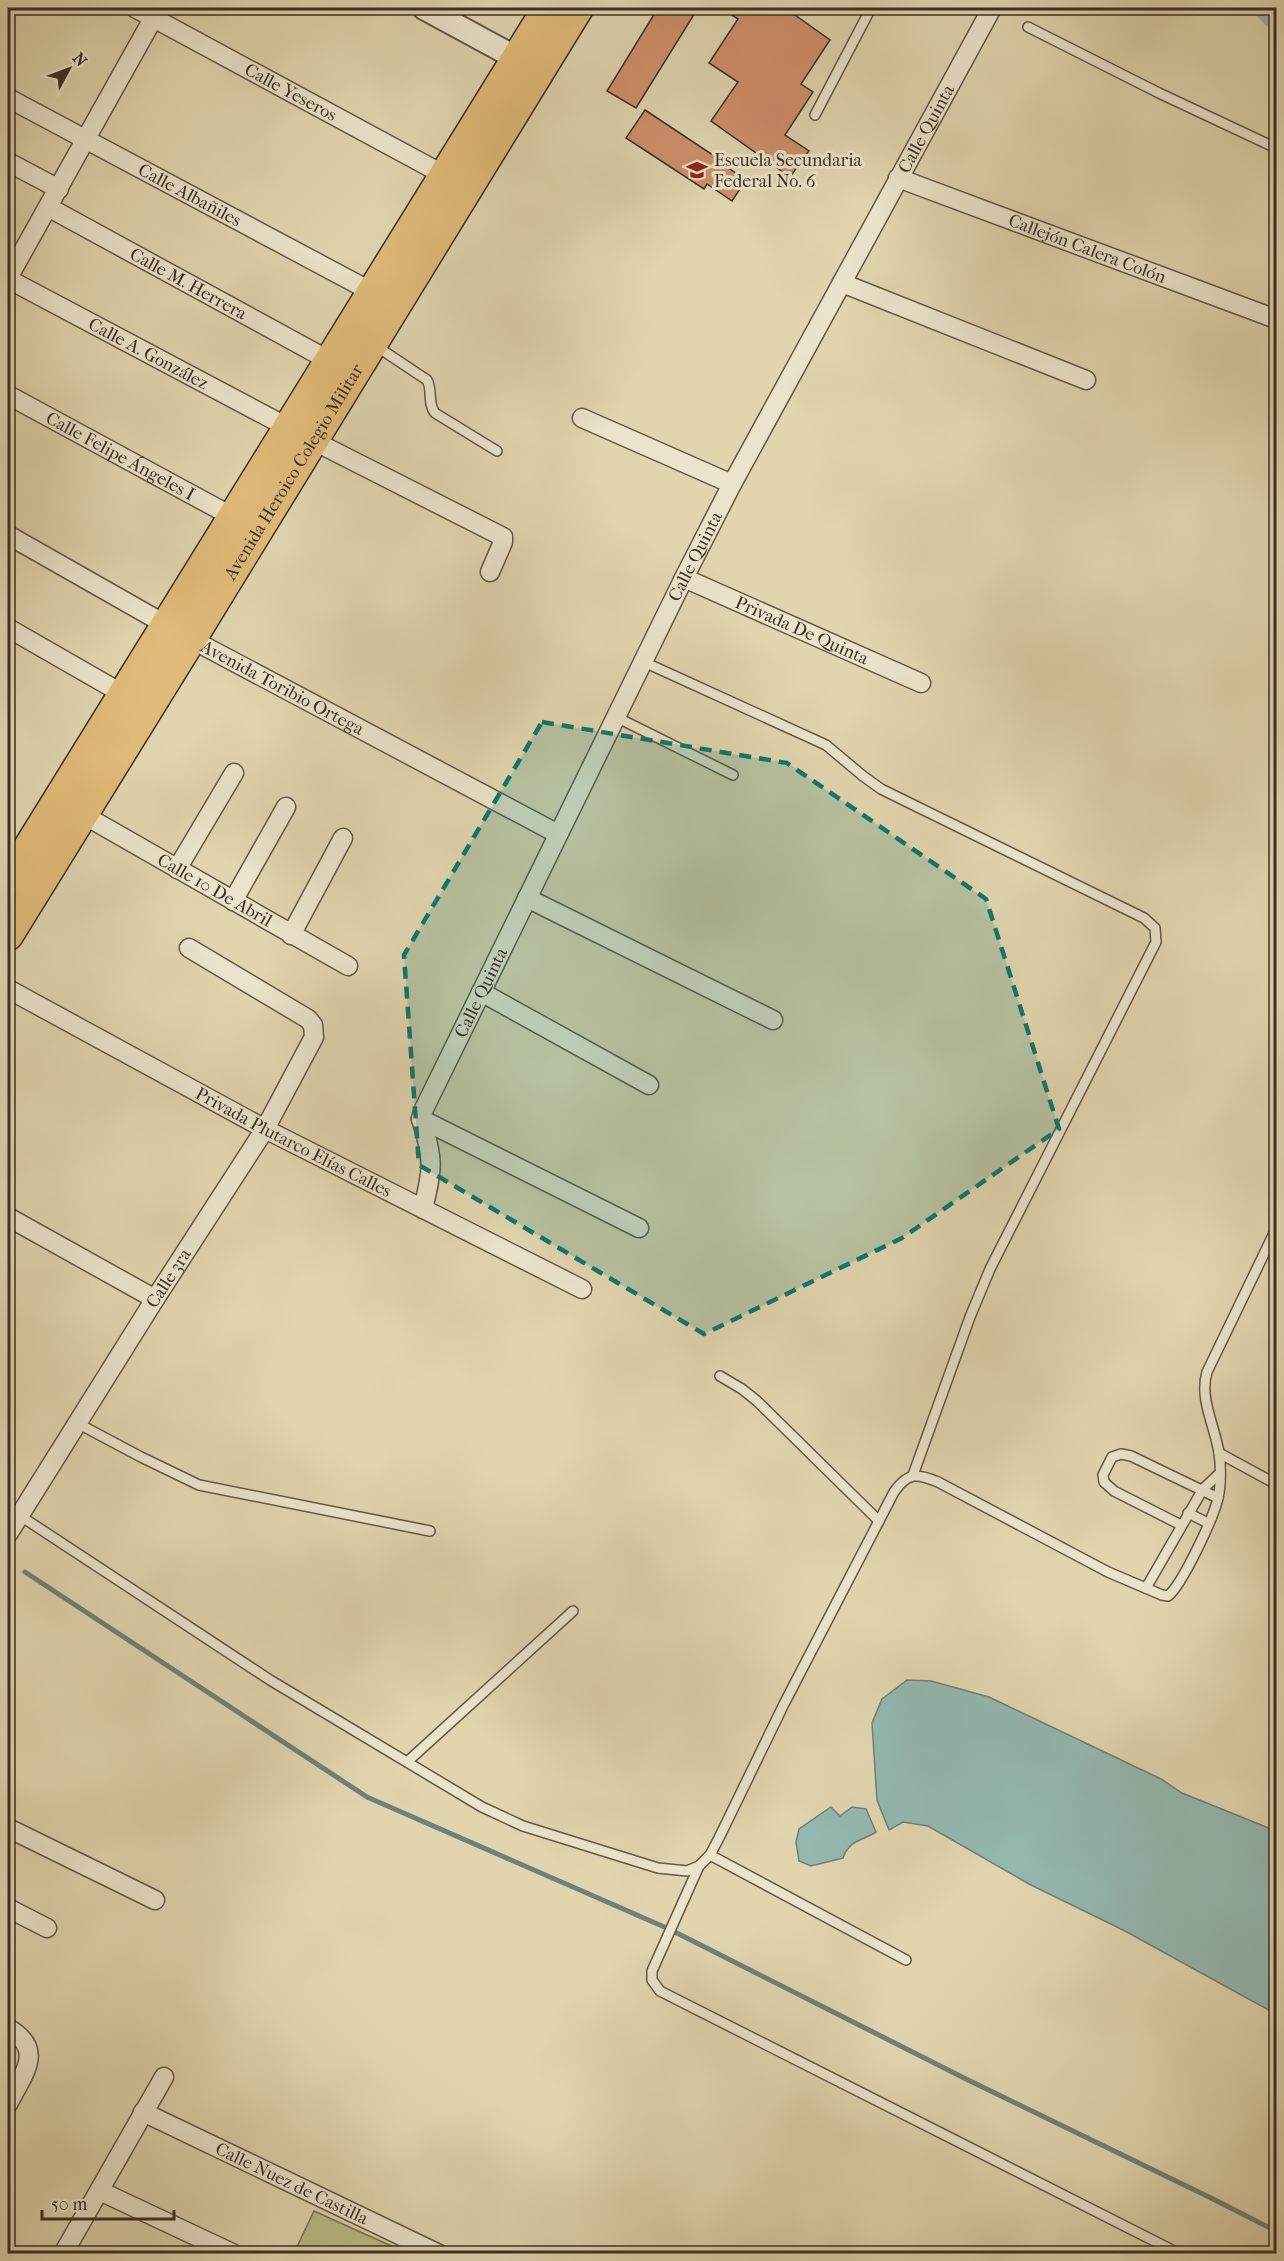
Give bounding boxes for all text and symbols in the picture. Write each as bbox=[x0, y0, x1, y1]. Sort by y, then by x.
north arrow bbox=[39, 39, 99, 99]
text: N bbox=[69, 49, 92, 71]
street label: Calle Yeseros bbox=[241, 59, 340, 126]
street label: Calle Quinta bbox=[894, 81, 959, 177]
place label: Escuela Secundaria Federal No. 6 bbox=[714, 150, 862, 192]
school or university icon: Escuela Secundaria Federal No. 6 bbox=[685, 158, 709, 182]
street label: Calle Albañiles bbox=[135, 159, 245, 231]
street label: Callejón Calera Colón bbox=[1005, 210, 1169, 288]
street label: Calle M. Herrera bbox=[126, 244, 251, 325]
street label: Calle A. González bbox=[85, 314, 212, 394]
street label: Avenida Heroico Colegio Militar bbox=[219, 360, 368, 585]
street label: Calle Felipe Ángeles I bbox=[42, 408, 198, 505]
street label: Calle Quinta bbox=[664, 508, 727, 605]
street label: Privada De Quinta bbox=[732, 592, 872, 670]
street label: Avenida Toribio Ortega bbox=[196, 636, 368, 740]
street label: Calle 10 De Abril bbox=[154, 849, 276, 931]
street label: Calle Quinta bbox=[451, 944, 513, 1041]
street label: Privada Plutarco Elías Calles bbox=[192, 1083, 395, 1202]
street label: Calle 3ra bbox=[142, 1244, 196, 1312]
street label: Calle Nuez de Castilla bbox=[212, 2138, 372, 2230]
scale bar bbox=[42, 2183, 174, 2221]
text: 50 m bbox=[51, 2194, 88, 2215]

